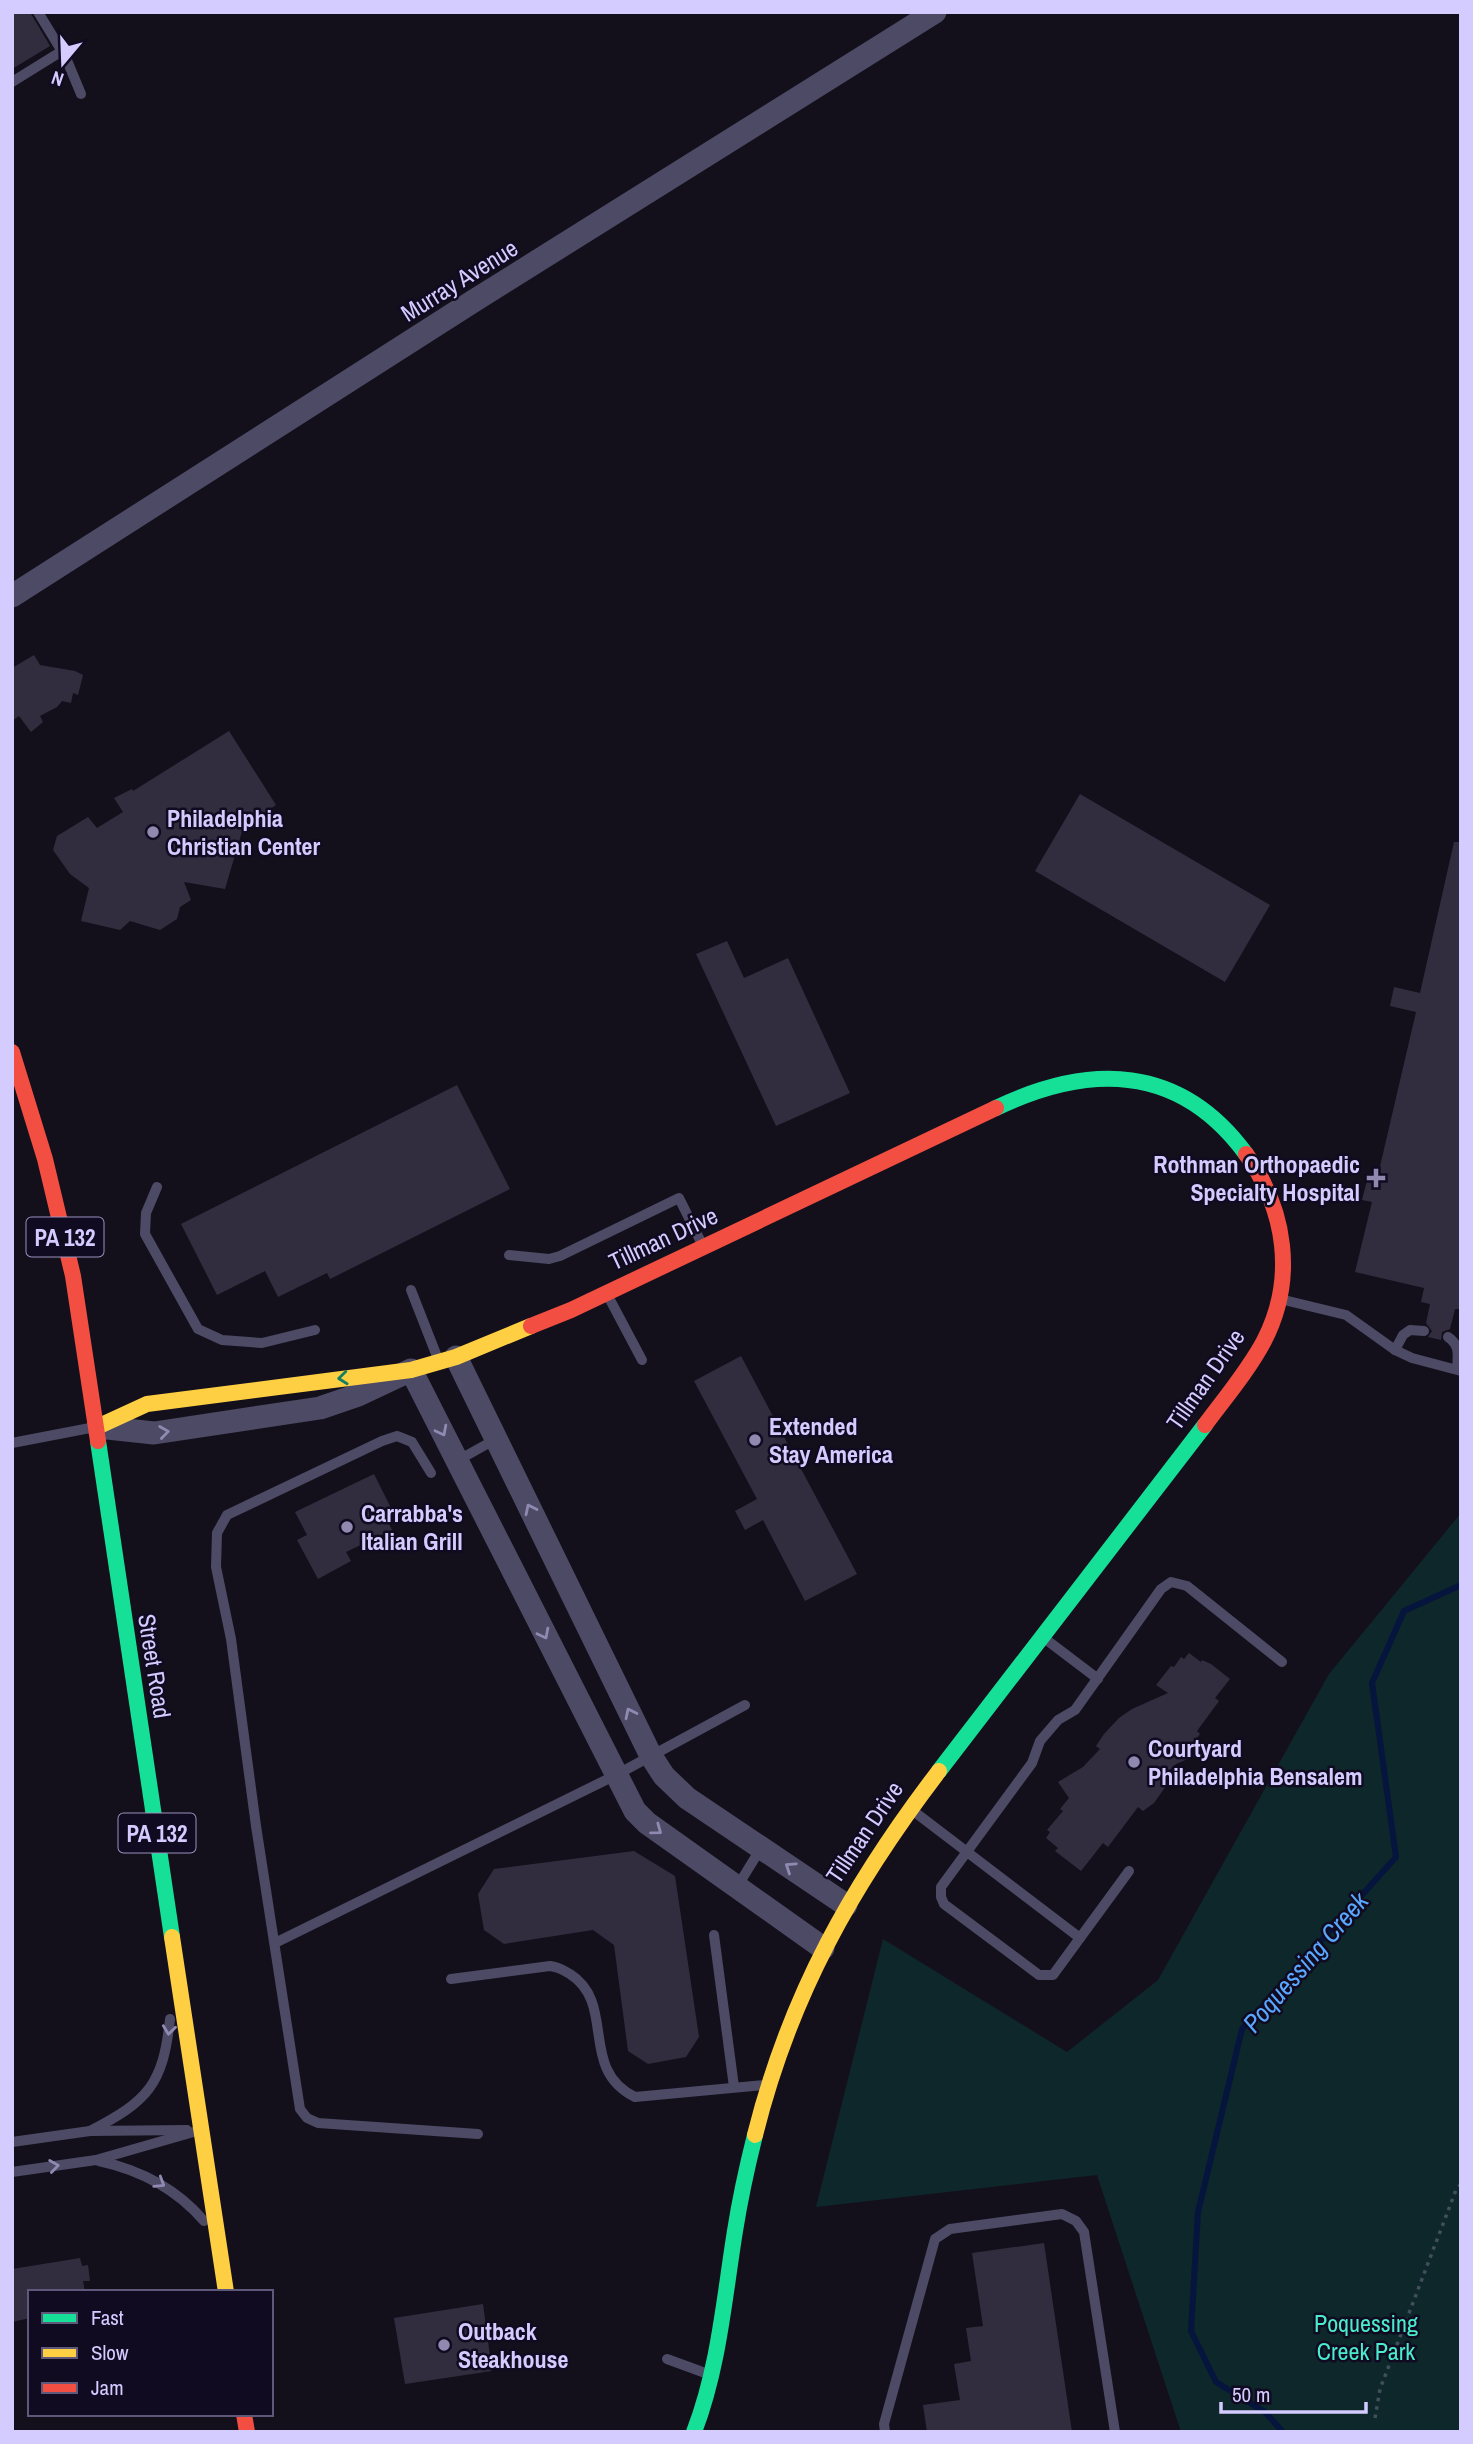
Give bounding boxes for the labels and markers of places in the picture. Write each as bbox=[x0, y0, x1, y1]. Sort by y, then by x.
place label: Philadelphia Christian Center bbox=[167, 802, 320, 862]
marker: Philadelphia Christian Center bbox=[145, 824, 161, 840]
place label: Rothman Orthopaedic Specialty Hospital bbox=[1153, 1148, 1360, 1208]
marker: Rothman Orthopaedic Specialty Hospital bbox=[1366, 1168, 1386, 1188]
place label: Extended Stay America bbox=[769, 1410, 893, 1470]
marker: Extended Stay America bbox=[747, 1432, 763, 1448]
place label: Carrabba's Italian Grill bbox=[361, 1497, 463, 1557]
marker: Carrabba's Italian Grill bbox=[339, 1519, 355, 1535]
place label: Courtyard Philadelphia Bensalem bbox=[1148, 1732, 1362, 1792]
marker: Courtyard Philadelphia Bensalem bbox=[1126, 1754, 1142, 1770]
place label: Outback Steakhouse bbox=[458, 2315, 569, 2375]
marker: Outback Steakhouse bbox=[436, 2337, 452, 2353]

